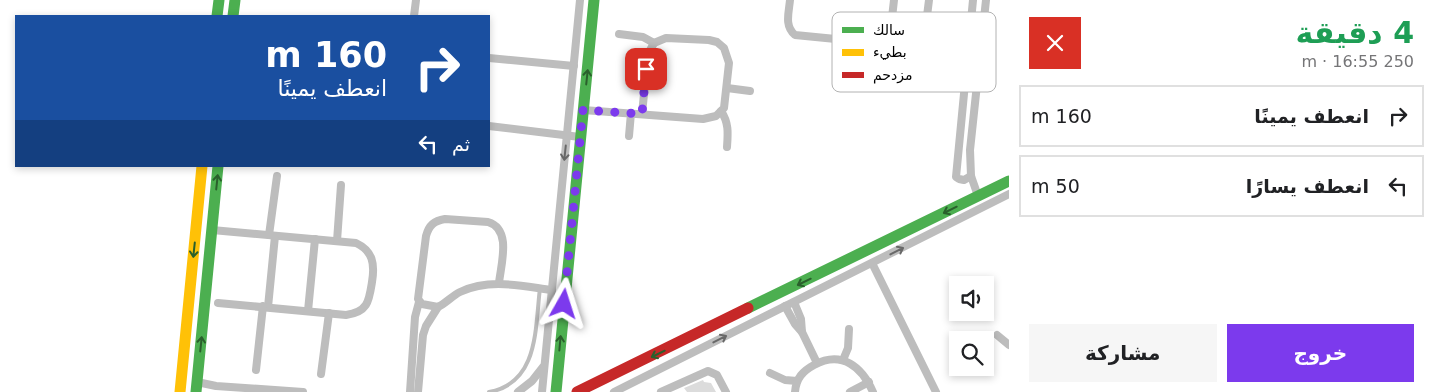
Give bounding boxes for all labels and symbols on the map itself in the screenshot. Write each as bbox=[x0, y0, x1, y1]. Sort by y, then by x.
legend bbox=[832, 12, 996, 92]
text: سالك bbox=[873, 22, 905, 38]
text: بطيء bbox=[873, 44, 907, 61]
pin bbox=[625, 48, 667, 90]
text: مزدحم bbox=[873, 67, 912, 84]
one-way arrow bbox=[582, 70, 591, 86]
one-way arrow bbox=[560, 145, 570, 161]
one-way arrow bbox=[212, 174, 222, 190]
one-way arrow bbox=[943, 206, 958, 216]
one-way arrow bbox=[189, 241, 199, 257]
one-way arrow bbox=[889, 246, 904, 255]
position arrow bbox=[537, 277, 589, 329]
one-way arrow bbox=[797, 278, 812, 287]
one-way arrow bbox=[712, 334, 727, 343]
one-way arrow bbox=[196, 336, 206, 352]
one-way arrow bbox=[555, 336, 565, 352]
one-way arrow bbox=[651, 349, 666, 359]

